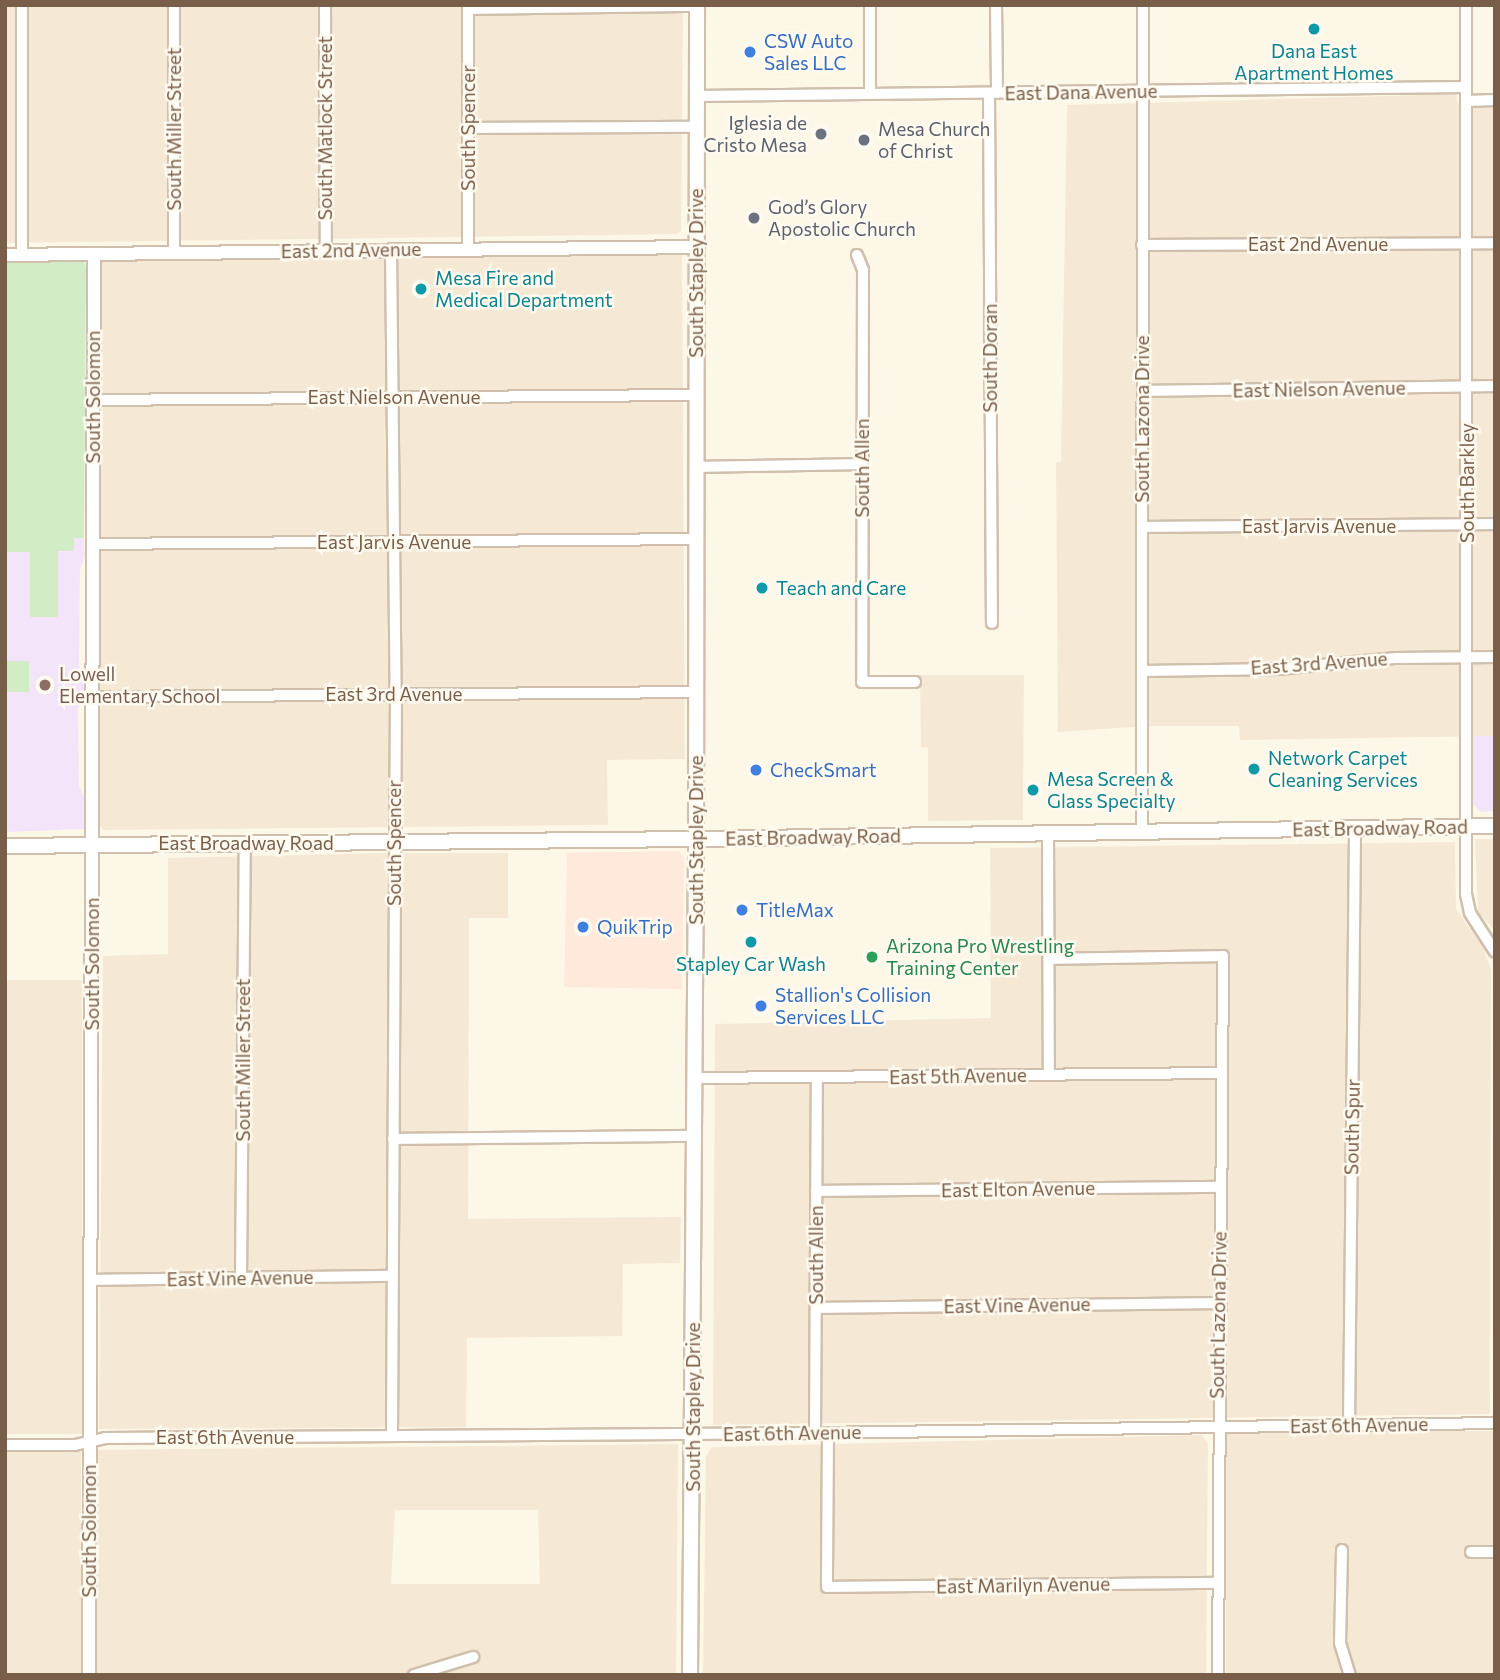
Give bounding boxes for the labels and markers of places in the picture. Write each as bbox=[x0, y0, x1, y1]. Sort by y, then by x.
marker: Dana East Apartment Homes bbox=[1306, 21, 1322, 37]
place label: CSW Auto Sales LLC bbox=[764, 30, 853, 74]
place label: Dana East Apartment Homes bbox=[1234, 40, 1394, 84]
marker: CSW Auto Sales LLC bbox=[742, 44, 758, 60]
place label: Iglesia de Cristo Mesa bbox=[704, 112, 807, 156]
place label: Mesa Church of Christ bbox=[878, 118, 990, 162]
marker: Iglesia de Cristo Mesa bbox=[813, 126, 829, 142]
marker: Mesa Church of Christ bbox=[856, 132, 872, 148]
place label: God’s Glory Apostolic Church bbox=[768, 196, 916, 240]
marker: God’s Glory Apostolic Church bbox=[746, 210, 762, 226]
place label: Mesa Fire and Medical Department bbox=[435, 267, 613, 311]
marker: Mesa Fire and Medical Department bbox=[413, 281, 429, 297]
place label: Teach and Care bbox=[776, 577, 906, 599]
marker: Teach and Care bbox=[754, 580, 770, 596]
place label: Lowell Elementary School bbox=[59, 663, 220, 707]
marker: Lowell Elementary School bbox=[37, 677, 53, 693]
place label: Network Carpet Cleaning Services bbox=[1268, 747, 1418, 791]
place label: CheckSmart bbox=[770, 759, 877, 781]
marker: Network Carpet Cleaning Services bbox=[1246, 761, 1262, 777]
marker: CheckSmart bbox=[748, 762, 764, 778]
place label: Mesa Screen & Glass Specialty bbox=[1047, 768, 1176, 812]
marker: Mesa Screen & Glass Specialty bbox=[1025, 782, 1041, 798]
place label: TitleMax bbox=[756, 899, 834, 921]
marker: TitleMax bbox=[734, 902, 750, 918]
place label: QuikTrip bbox=[597, 916, 673, 938]
marker: QuikTrip bbox=[575, 919, 591, 935]
marker: Stapley Car Wash bbox=[743, 934, 759, 950]
place label: Arizona Pro Wrestling Training Center bbox=[886, 935, 1074, 979]
marker: Arizona Pro Wrestling Training Center bbox=[864, 949, 880, 965]
place label: Stapley Car Wash bbox=[676, 953, 826, 975]
place label: Stallion's Collision Services LLC bbox=[775, 984, 931, 1028]
marker: Stallion's Collision Services LLC bbox=[753, 998, 769, 1014]

